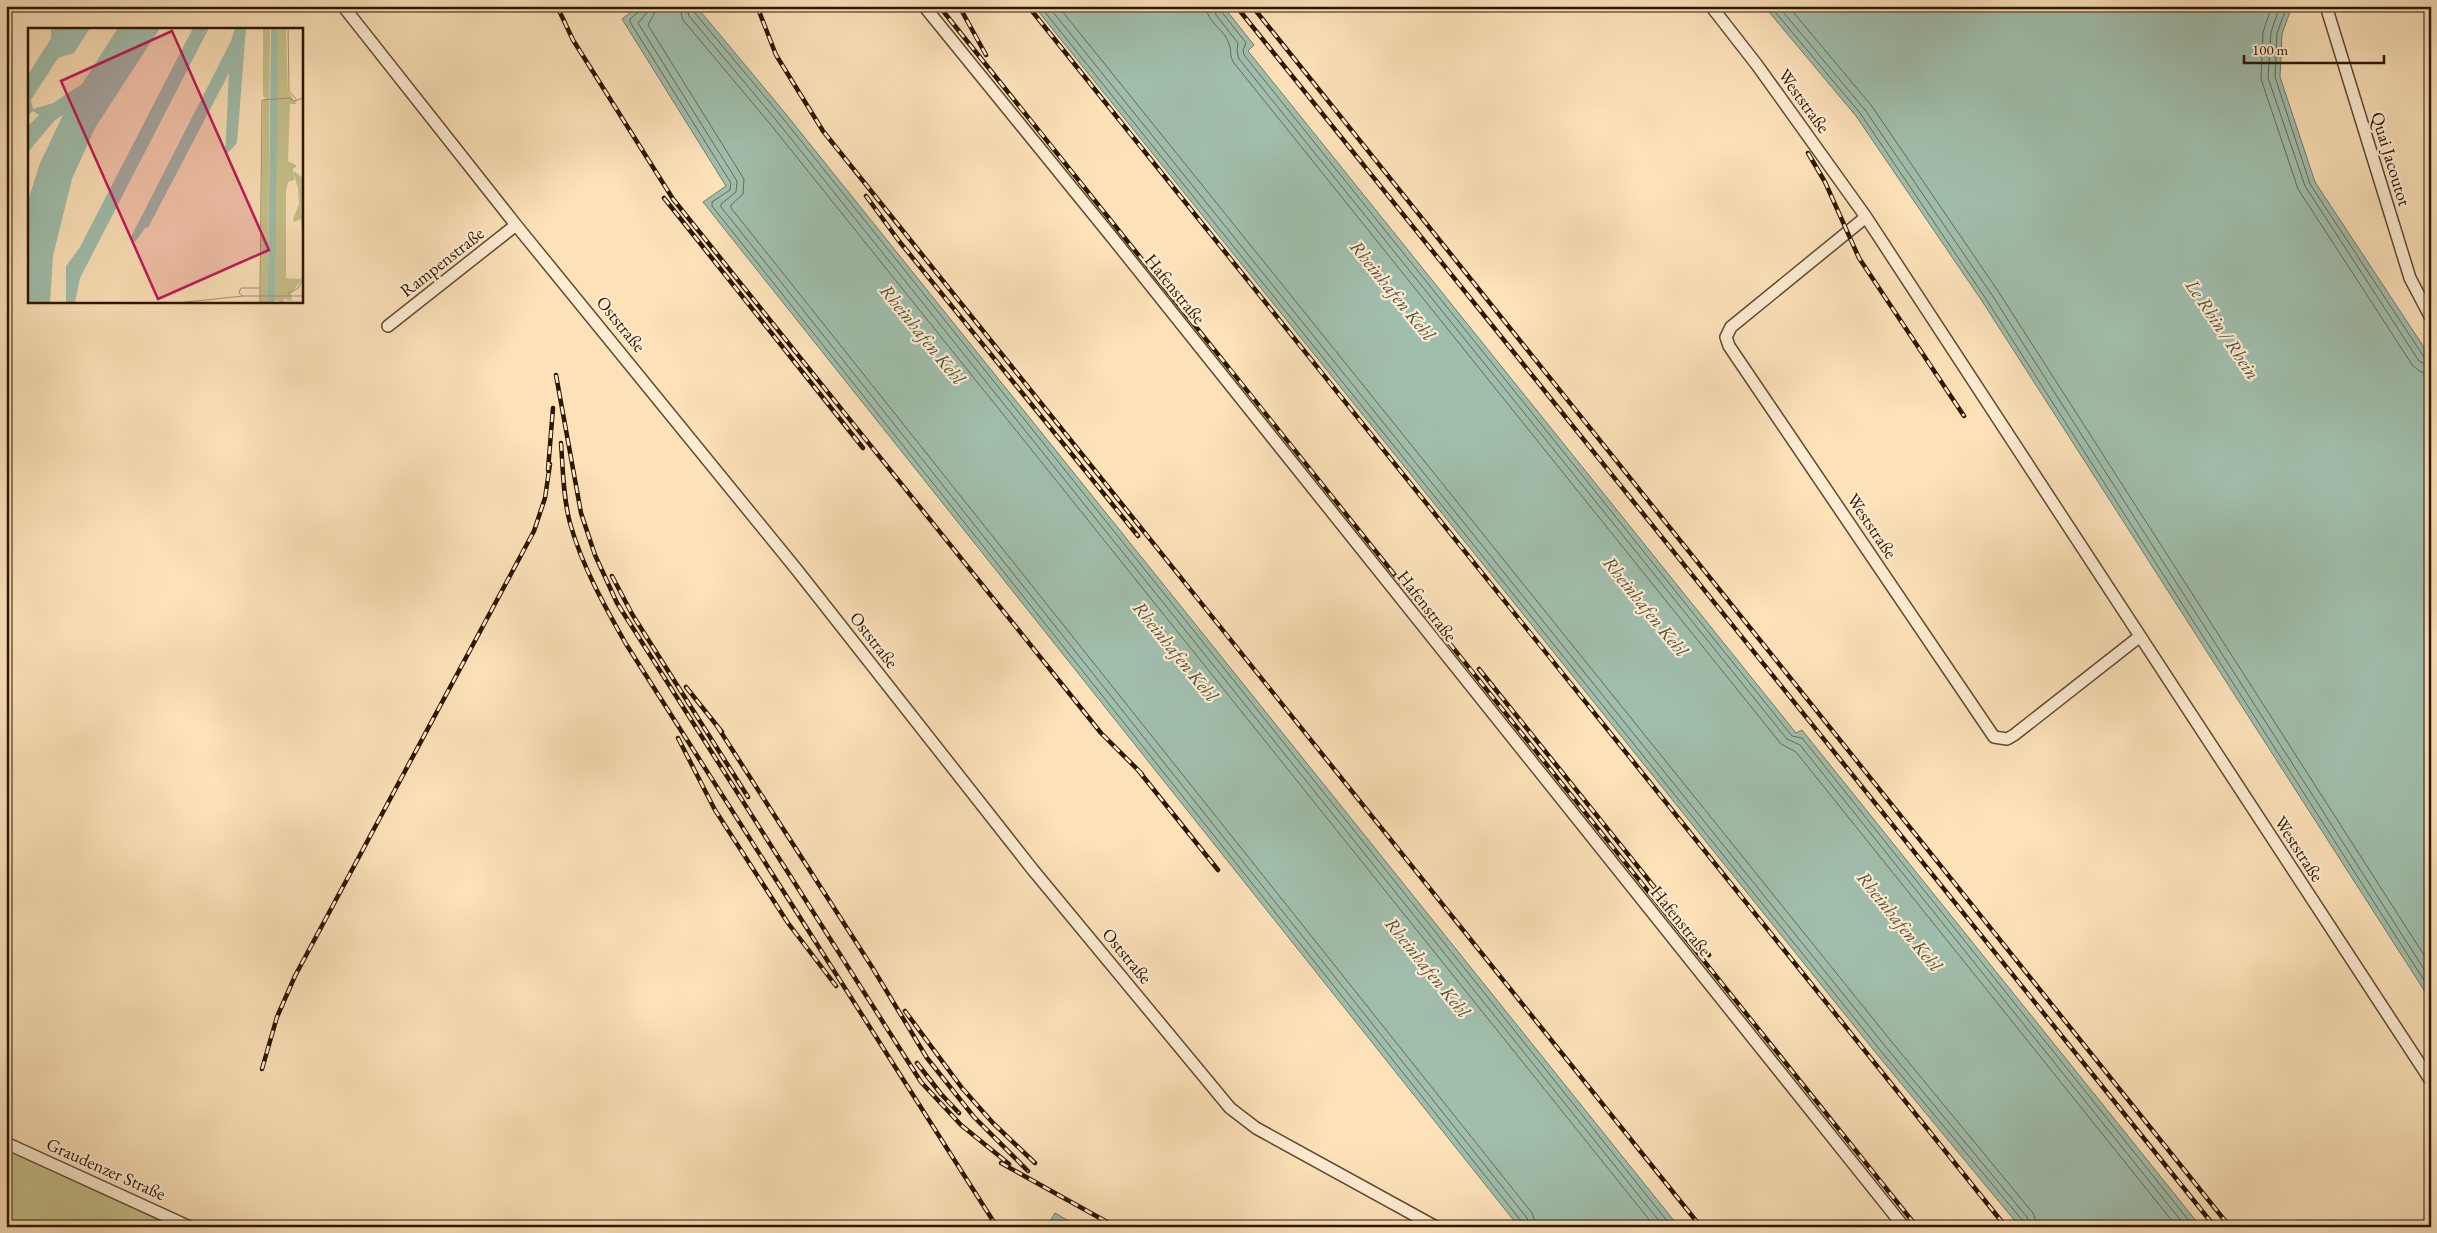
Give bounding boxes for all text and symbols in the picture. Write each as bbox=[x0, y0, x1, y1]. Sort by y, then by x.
inset map bbox=[28, 28, 302, 302]
scale bar bbox=[2244, 32, 2384, 64]
text: 100 m bbox=[2252, 40, 2289, 59]
street label: Weststraße bbox=[1773, 64, 1835, 137]
street label: Quai Jacoutot bbox=[2366, 109, 2417, 209]
street label: Rampenstraße bbox=[395, 222, 488, 302]
water label: Rheinhafen Kehl bbox=[1344, 235, 1441, 346]
street label: Hafenstraße bbox=[1140, 249, 1211, 329]
water label: Le Rhin / Rhein bbox=[2179, 273, 2265, 384]
water label: Rheinhafen Kehl bbox=[874, 279, 971, 390]
street label: Oststraße bbox=[592, 291, 651, 357]
street label: Weststraße bbox=[1842, 489, 1903, 563]
water label: Rheinhafen Kehl bbox=[1597, 551, 1694, 662]
street label: Hafenstraße bbox=[1392, 565, 1462, 646]
water label: Rheinhafen Kehl bbox=[1127, 596, 1224, 707]
street label: Oststraße bbox=[845, 607, 904, 673]
street label: Weststraße bbox=[2270, 811, 2329, 886]
water label: Rheinhafen Kehl bbox=[1851, 866, 1948, 977]
street label: Hafenstraße bbox=[1646, 881, 1717, 961]
water label: Rheinhafen Kehl bbox=[1379, 912, 1476, 1023]
street label: Oststraße bbox=[1097, 923, 1157, 988]
street label: Graudenzer Straße bbox=[43, 1132, 169, 1205]

